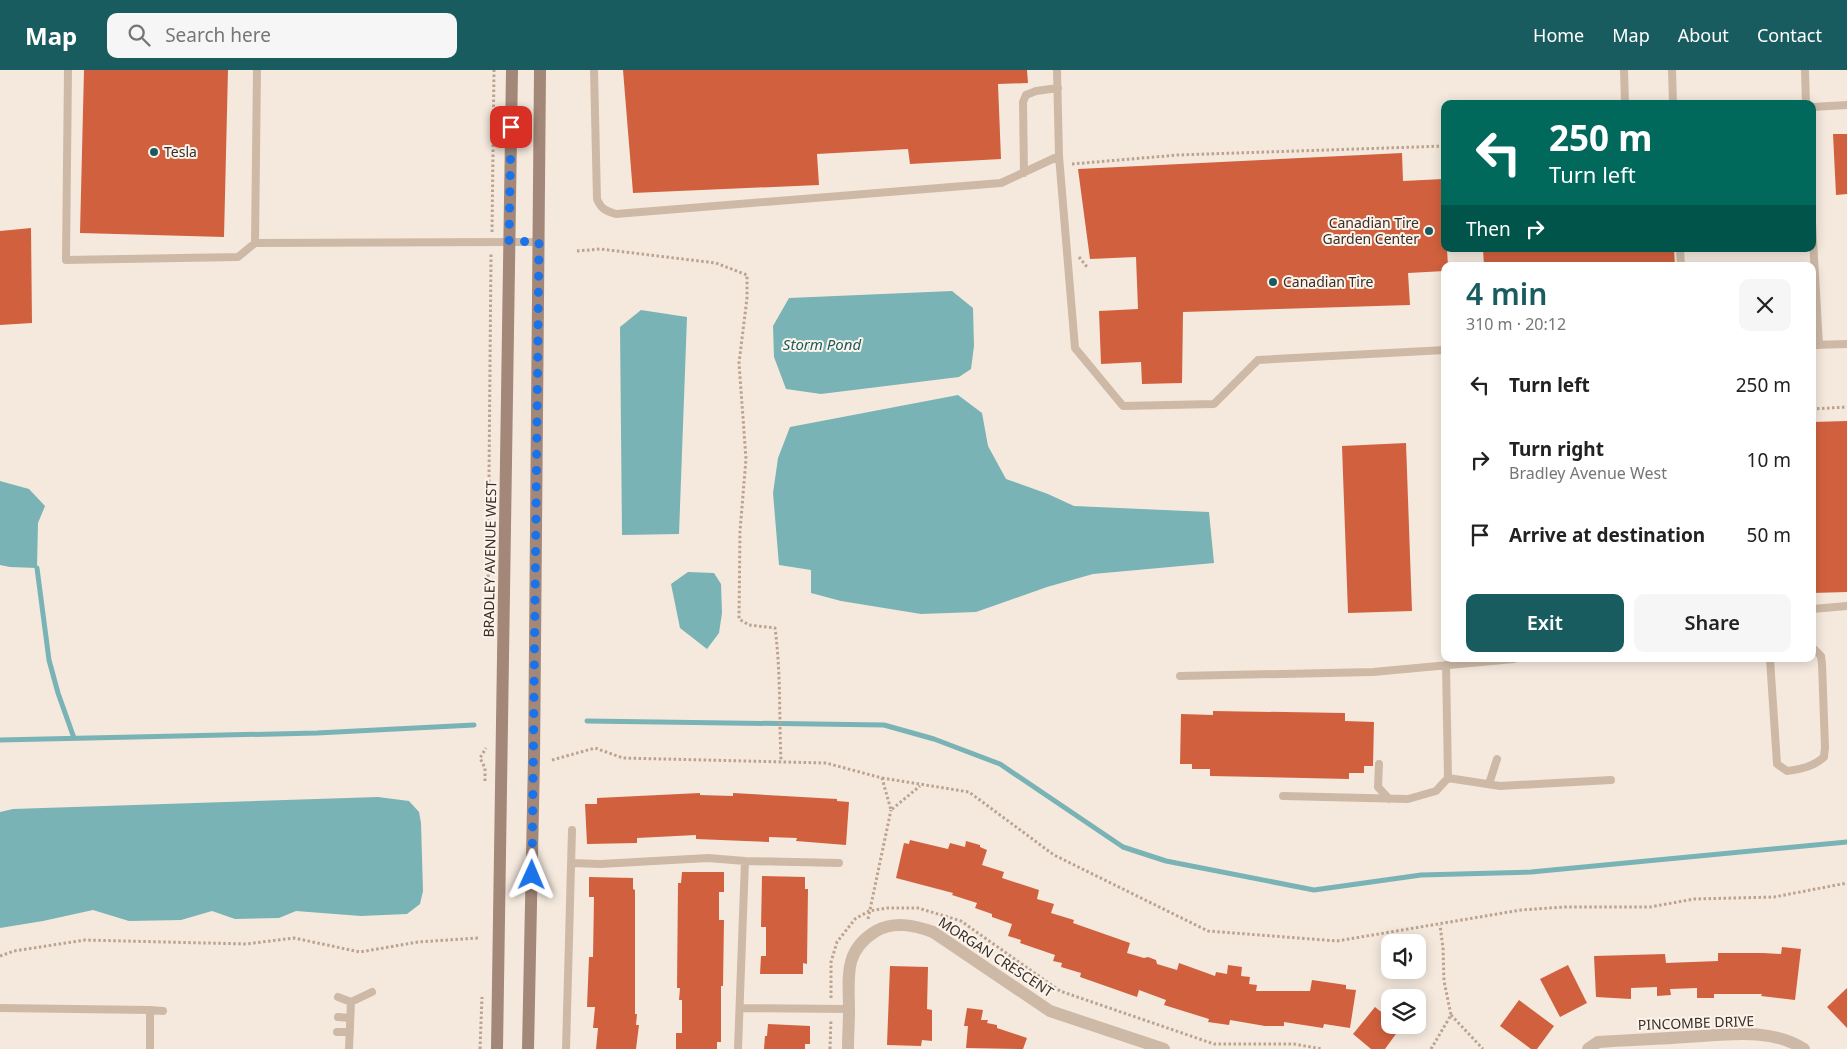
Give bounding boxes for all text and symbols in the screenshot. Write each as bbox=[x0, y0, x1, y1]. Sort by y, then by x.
search box bbox=[107, 13, 457, 58]
text: Map bbox=[25, 19, 77, 52]
icon: search bbox=[125, 21, 153, 49]
text: Search here bbox=[165, 22, 271, 48]
text: Home bbox=[1533, 23, 1584, 47]
text: Map bbox=[1612, 23, 1650, 47]
text: About bbox=[1678, 23, 1729, 47]
text: Contact bbox=[1757, 23, 1822, 47]
pin bbox=[490, 106, 532, 148]
icon: arrive bbox=[497, 113, 525, 141]
text: 250 m bbox=[1549, 114, 1652, 161]
icon: left bbox=[1466, 120, 1531, 185]
place label: Tesla bbox=[164, 142, 197, 161]
marker: Tesla bbox=[148, 146, 160, 158]
text: Turn left bbox=[1549, 159, 1636, 189]
place label: Canadian Tire Garden Center bbox=[1323, 213, 1419, 248]
icon: right bbox=[1521, 215, 1549, 243]
text: Then bbox=[1466, 216, 1511, 242]
marker: Canadian Tire Garden Center bbox=[1423, 225, 1435, 237]
place label: Canadian Tire bbox=[1283, 272, 1373, 291]
text: 4 min bbox=[1466, 273, 1547, 314]
marker: Canadian Tire bbox=[1267, 276, 1279, 288]
button: close bbox=[1739, 279, 1791, 331]
text: 310 m · 20:12 bbox=[1466, 313, 1566, 335]
water label: Storm Pond bbox=[783, 334, 861, 354]
icon: left bbox=[1466, 371, 1494, 399]
text: Turn left bbox=[1509, 372, 1590, 398]
text: 250 m bbox=[1736, 372, 1791, 398]
text: Turn right bbox=[1509, 436, 1604, 462]
icon: right bbox=[1466, 446, 1494, 474]
text: 10 m bbox=[1747, 447, 1791, 473]
text: Bradley Avenue West bbox=[1509, 462, 1667, 484]
street label: BRADLEY AVENUE WEST bbox=[479, 480, 500, 638]
icon: arrive bbox=[1466, 521, 1494, 549]
text: Arrive at destination bbox=[1509, 522, 1705, 548]
text: 50 m bbox=[1747, 522, 1791, 548]
button: Exit bbox=[1466, 594, 1624, 652]
button: Share bbox=[1634, 594, 1791, 652]
position arrow bbox=[505, 848, 557, 900]
street label: MORGAN CRESCENT bbox=[935, 912, 1058, 1001]
map controls bbox=[1381, 934, 1426, 1034]
button: sound bbox=[1381, 934, 1426, 979]
button: layers bbox=[1381, 989, 1426, 1034]
street label: PINCOMBE DRIVE bbox=[1637, 1011, 1755, 1034]

